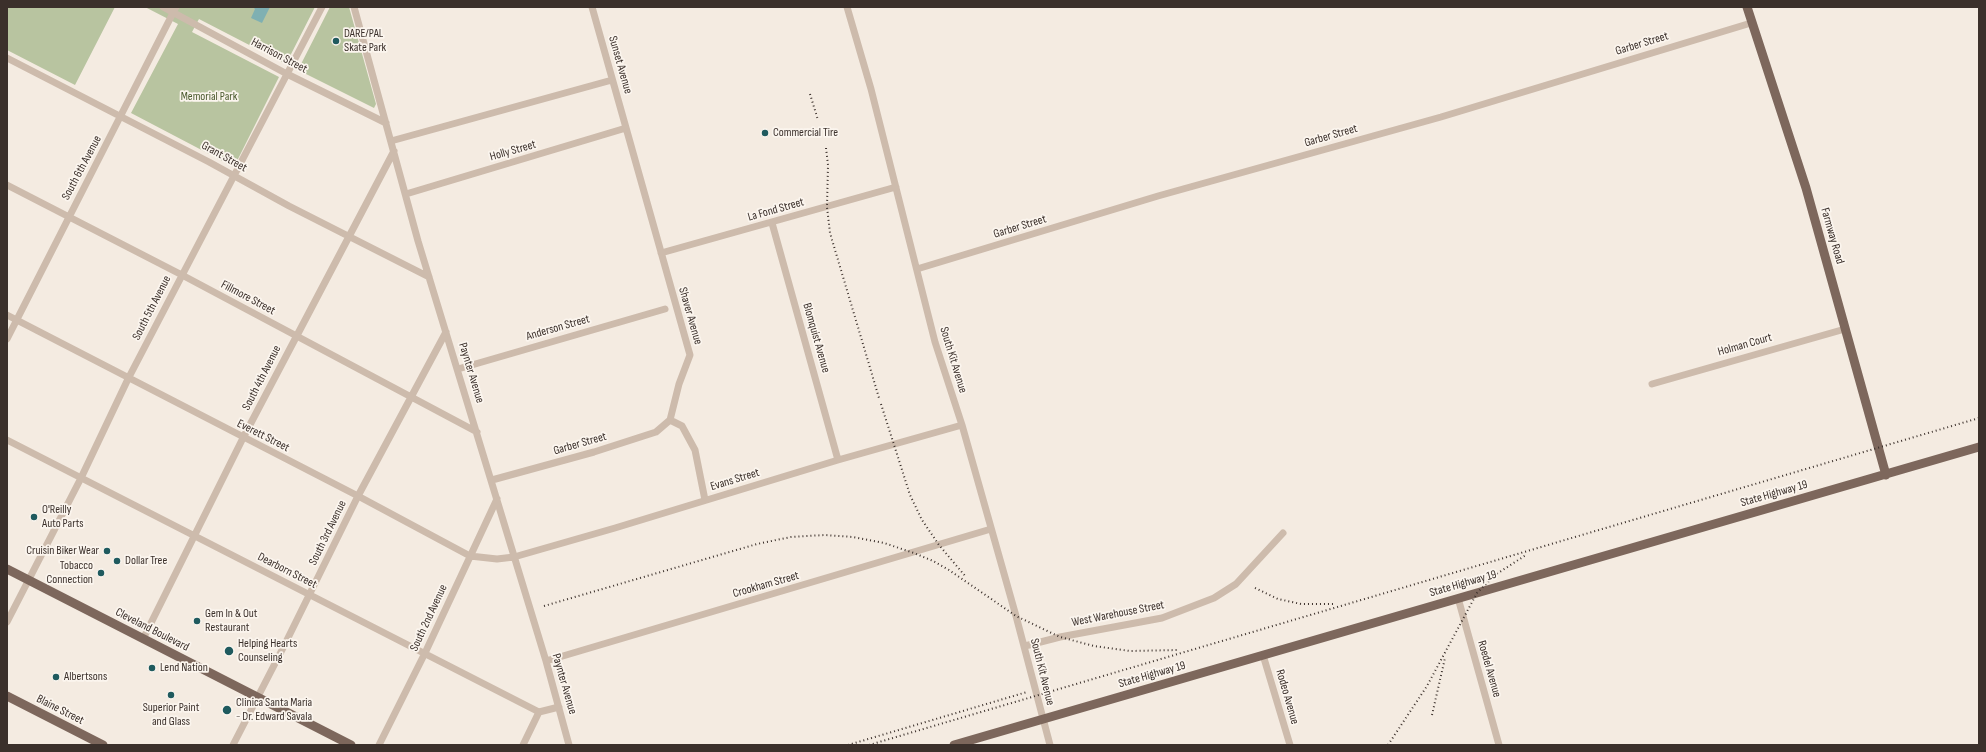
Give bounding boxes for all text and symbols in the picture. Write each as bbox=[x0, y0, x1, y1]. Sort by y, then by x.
place label: DARE/PAL Skate Park bbox=[344, 27, 386, 55]
street label: Garber Street bbox=[1614, 29, 1670, 59]
street label: Harrison Street bbox=[248, 35, 310, 77]
street label: Sunset Avenue bbox=[605, 35, 635, 95]
marker: DARE/PAL Skate Park bbox=[331, 36, 341, 46]
park label: Memorial Park bbox=[181, 90, 237, 104]
street label: Garber Street bbox=[1303, 122, 1359, 150]
place label: Commercial Tire bbox=[773, 126, 838, 140]
marker: Commercial Tire bbox=[760, 128, 770, 138]
street label: South 6th Avenue bbox=[59, 133, 105, 203]
street label: Holly Street bbox=[488, 138, 538, 164]
street label: Grant Street bbox=[199, 139, 249, 175]
street label: La Fond Street bbox=[746, 195, 806, 225]
street label: Farmway Road bbox=[1817, 206, 1847, 266]
street label: Garber Street bbox=[992, 212, 1048, 242]
street label: South 5th Avenue bbox=[130, 273, 174, 343]
street label: Fillmore Street bbox=[218, 278, 278, 318]
street label: Shaver Avenue bbox=[675, 286, 705, 346]
street label: Blomquist Avenue bbox=[799, 302, 833, 374]
street label: Anderson Street bbox=[525, 312, 591, 344]
street label: South Kit Avenue bbox=[936, 325, 970, 395]
street label: Holman Court bbox=[1716, 330, 1774, 360]
street label: Paynter Avenue bbox=[455, 341, 487, 405]
street label: South 4th Avenue bbox=[239, 343, 285, 413]
street label: Everett Street bbox=[234, 417, 292, 455]
street label: Garber Street bbox=[552, 430, 608, 458]
street label: Evans Street bbox=[709, 466, 761, 494]
street label: State Highway 19 bbox=[1739, 478, 1809, 510]
street label: South 3rd Avenue bbox=[306, 498, 350, 568]
place label: O'Reilly Auto Parts bbox=[42, 503, 84, 531]
marker: O'Reilly Auto Parts bbox=[29, 512, 39, 522]
place label: Cruisin Biker Wear bbox=[26, 544, 99, 558]
marker: Cruisin Biker Wear bbox=[102, 546, 112, 556]
street label: Dearborn Street bbox=[255, 550, 319, 592]
place label: Dollar Tree bbox=[125, 554, 167, 568]
marker: Dollar Tree bbox=[112, 556, 122, 566]
place label: Tobacco Connection bbox=[46, 559, 93, 587]
marker: Tobacco Connection bbox=[96, 568, 106, 578]
street label: State Highway 19 bbox=[1428, 568, 1498, 600]
street label: Crookham Street bbox=[731, 569, 801, 601]
street label: South 2nd Avenue bbox=[407, 582, 451, 654]
street label: West Warehouse Street bbox=[1070, 598, 1166, 630]
street label: Cleveland Boulevard bbox=[113, 605, 191, 655]
place label: Gem In & Out Restaurant bbox=[205, 607, 257, 635]
marker: Gem In & Out Restaurant bbox=[192, 616, 202, 626]
place label: Helping Hearts Counseling bbox=[238, 637, 297, 665]
street label: South Kit Avenue bbox=[1027, 637, 1057, 707]
street label: Roedel Avenue bbox=[1474, 639, 1504, 699]
marker: Helping Hearts Counseling bbox=[223, 645, 235, 657]
street label: Paynter Avenue bbox=[548, 652, 580, 716]
street label: State Highway 19 bbox=[1117, 659, 1187, 691]
place label: Lend Nation bbox=[160, 661, 208, 675]
marker: Lend Nation bbox=[147, 663, 157, 673]
street label: Rodeo Avenue bbox=[1272, 668, 1302, 726]
place label: Albertsons bbox=[64, 670, 107, 684]
marker: Albertsons bbox=[51, 672, 61, 682]
marker: Superior Paint and Glass bbox=[166, 690, 176, 700]
street label: Blaine Street bbox=[34, 692, 86, 728]
place label: Clinica Santa Maria - Dr. Edward Savala bbox=[236, 696, 312, 724]
place label: Superior Paint and Glass bbox=[143, 701, 199, 729]
marker: Clinica Santa Maria - Dr. Edward Savala bbox=[221, 704, 233, 716]

